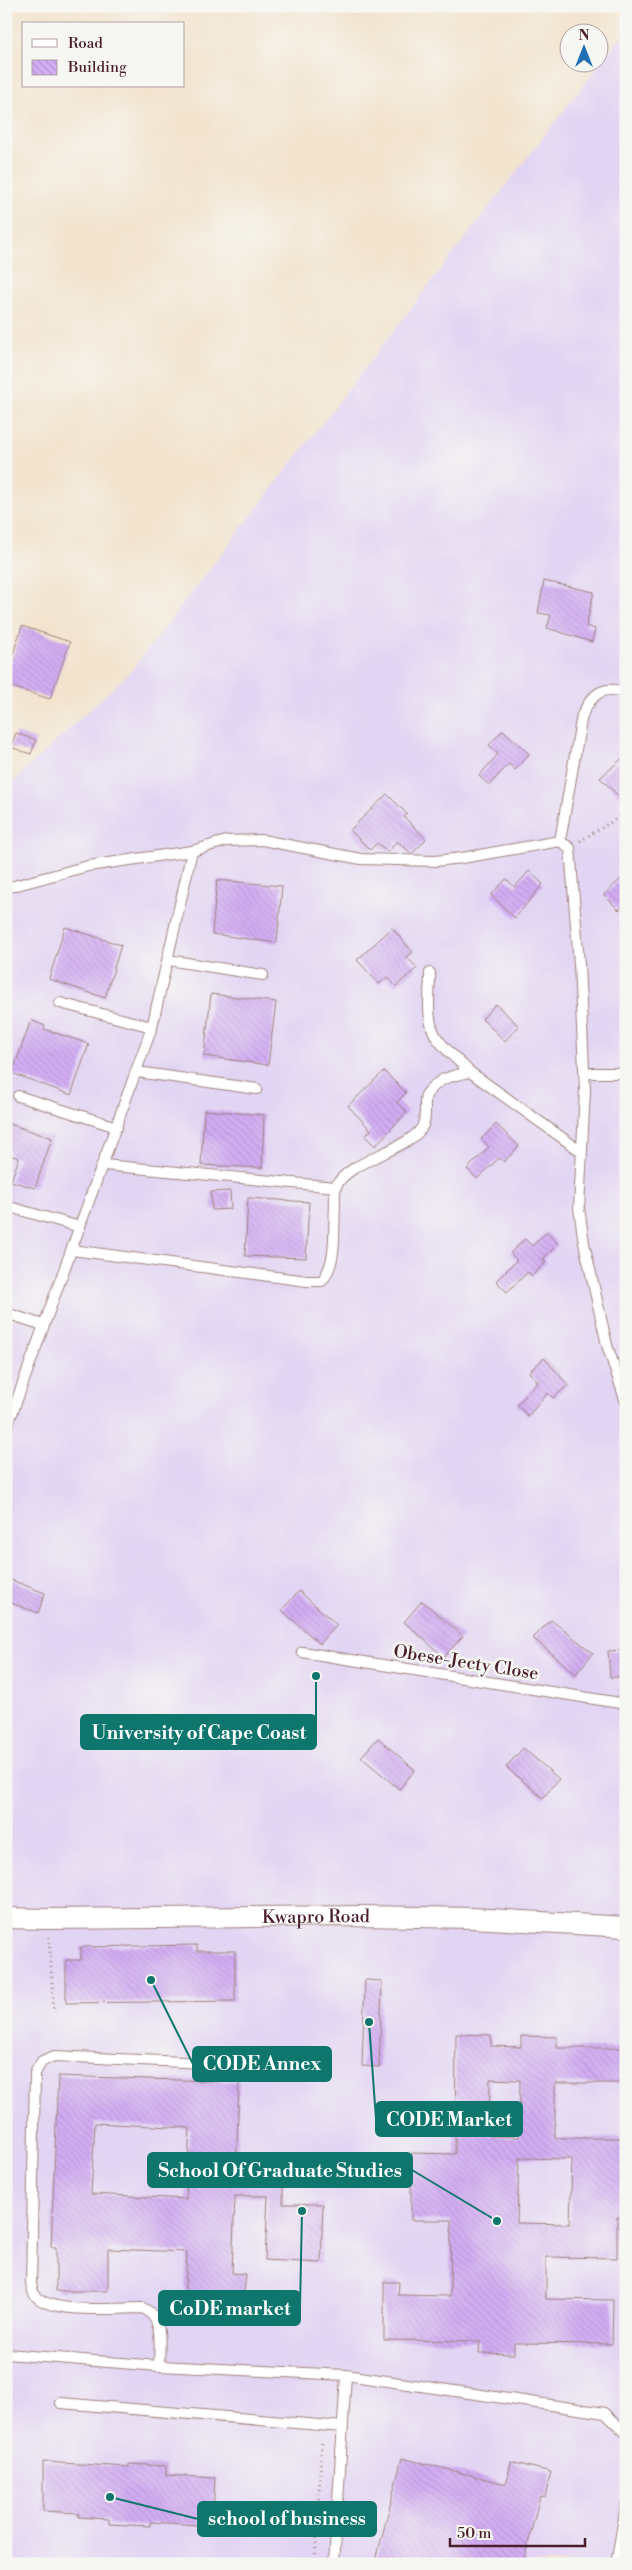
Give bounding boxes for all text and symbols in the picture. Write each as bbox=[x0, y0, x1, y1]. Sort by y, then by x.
legend bbox=[22, 22, 185, 88]
north arrow bbox=[560, 22, 610, 72]
text: N bbox=[578, 27, 590, 45]
text: Road bbox=[68, 34, 103, 53]
text: Building bbox=[67, 58, 127, 77]
street label: Obese-Jecty Close bbox=[392, 1640, 540, 1685]
callout: University of Cape Coast bbox=[81, 1715, 316, 1749]
text: University of Cape Coast bbox=[92, 1721, 307, 1745]
street label: Kwapro Road bbox=[262, 1905, 371, 1929]
callout: CODE Annex bbox=[193, 2047, 331, 2081]
text: CODE Annex bbox=[203, 2052, 321, 2076]
callout: CODE Market bbox=[376, 2102, 522, 2136]
text: CODE Market bbox=[386, 2108, 512, 2132]
callout: School Of Graduate Studies bbox=[148, 2153, 412, 2187]
text: School Of Graduate Studies bbox=[158, 2159, 402, 2183]
callout: CoDE market bbox=[159, 2291, 300, 2325]
text: CoDE market bbox=[169, 2297, 291, 2321]
callout: school of business bbox=[198, 2502, 376, 2536]
text: school of business bbox=[208, 2507, 366, 2531]
scale bar bbox=[450, 2515, 584, 2547]
text: 50 m bbox=[457, 2524, 491, 2543]

